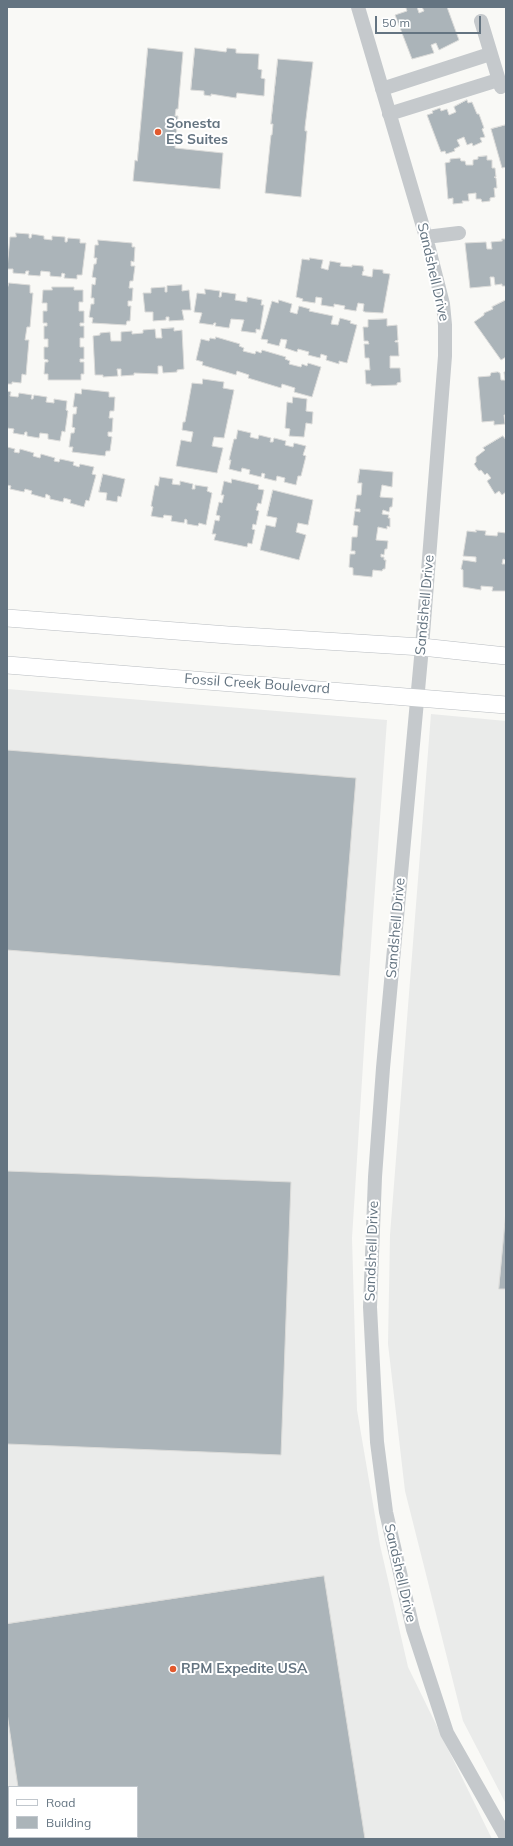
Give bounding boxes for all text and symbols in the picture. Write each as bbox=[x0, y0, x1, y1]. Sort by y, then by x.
scale bar bbox=[377, 8, 483, 34]
text: 50 m bbox=[382, 15, 410, 30]
place label: Sonesta ES Suites bbox=[166, 116, 228, 148]
marker: Sonesta ES Suites bbox=[153, 127, 163, 137]
street label: Sandshell Drive bbox=[413, 221, 453, 323]
street label: Sandshell Drive bbox=[412, 554, 438, 656]
street label: Fossil Creek Boulevard bbox=[184, 671, 330, 697]
street label: Sandshell Drive bbox=[383, 877, 409, 979]
street label: Sandshell Drive bbox=[362, 1200, 382, 1302]
street label: Sandshell Drive bbox=[380, 1522, 420, 1624]
place label: RPM Expedite USA bbox=[181, 1661, 307, 1677]
marker: RPM Expedite USA bbox=[168, 1664, 178, 1674]
legend bbox=[8, 1786, 138, 1838]
text: Road bbox=[46, 1795, 75, 1810]
text: Building bbox=[46, 1815, 91, 1830]

